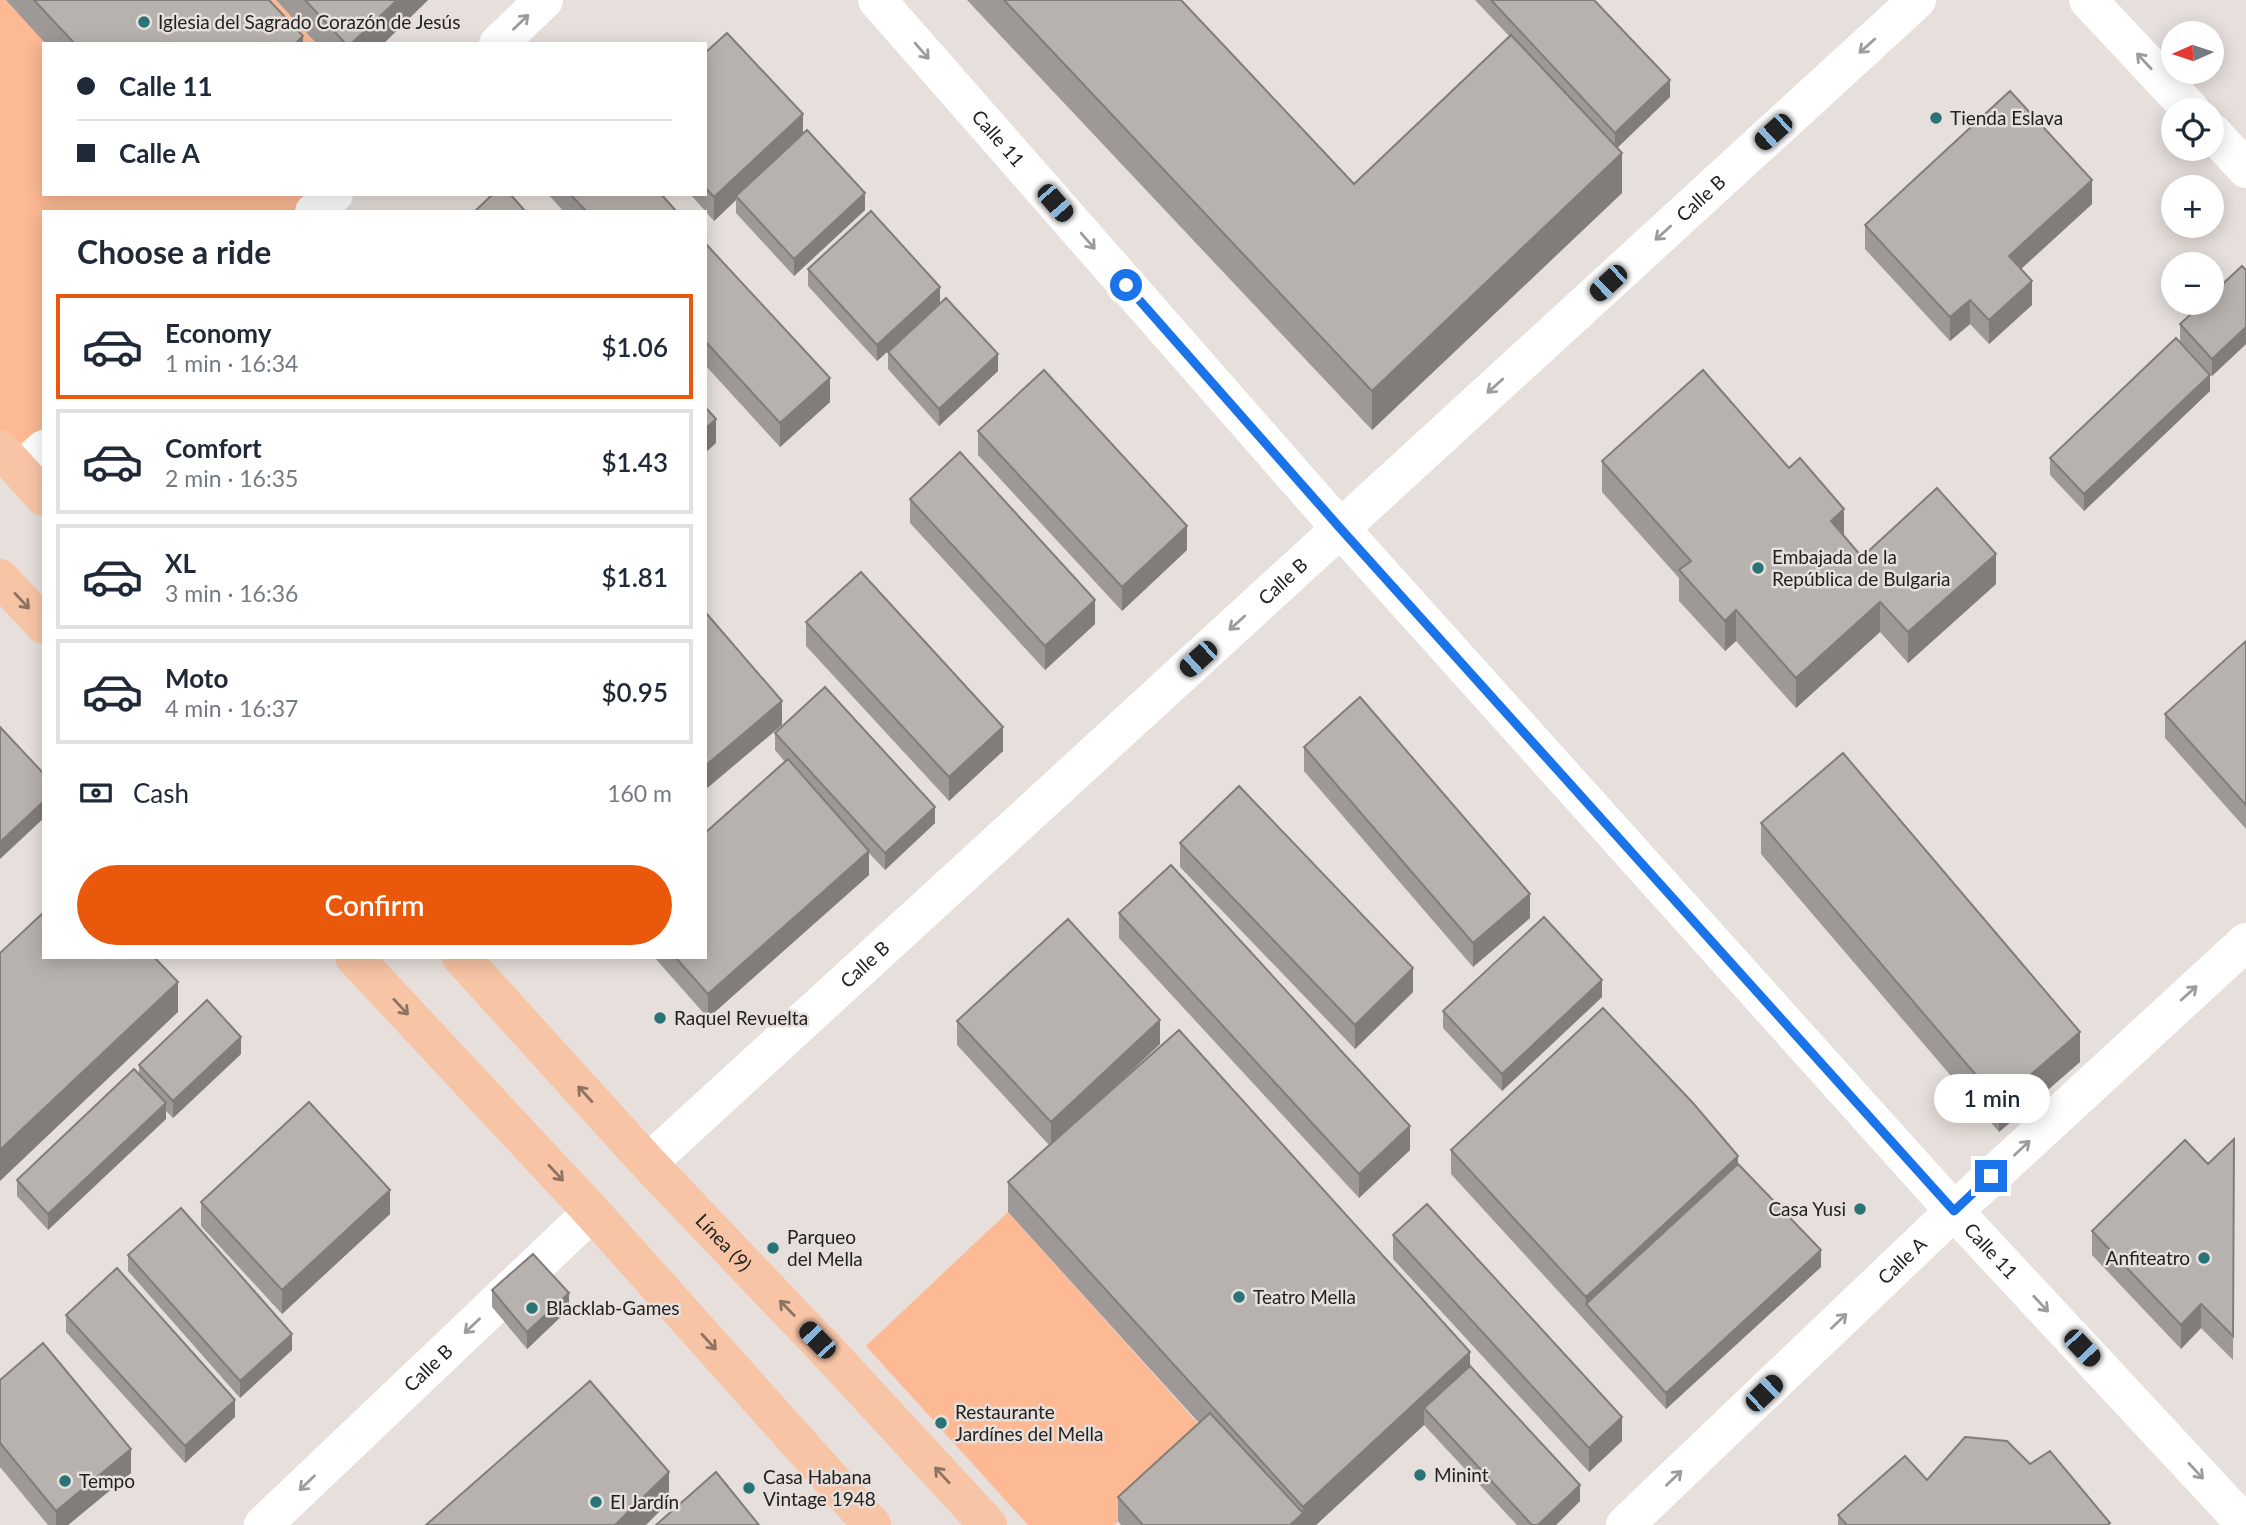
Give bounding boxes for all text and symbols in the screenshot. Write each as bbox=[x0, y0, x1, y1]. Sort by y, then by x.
place label: Iglesia del Sagrado Corazón de Jesús bbox=[158, 10, 460, 33]
one-way arrow bbox=[512, 13, 529, 30]
marker: Iglesia del Sagrado Corazón de Jesús bbox=[136, 14, 152, 30]
north arrow bbox=[2161, 21, 2224, 84]
map controls bbox=[2161, 21, 2224, 315]
one-way arrow bbox=[1858, 38, 1876, 54]
one-way arrow bbox=[914, 42, 930, 60]
one-way arrow bbox=[2136, 52, 2153, 69]
text: Calle 11 bbox=[119, 70, 213, 102]
button: locate bbox=[2161, 98, 2224, 161]
street label: Calle 11 bbox=[968, 105, 1030, 171]
place label: Tienda Eslava bbox=[1950, 106, 2063, 129]
car bbox=[1751, 110, 1796, 154]
marker: Tienda Eslava bbox=[1928, 110, 1944, 126]
text: Calle A bbox=[119, 137, 200, 169]
street label: Calle B bbox=[1671, 170, 1730, 226]
button: + bbox=[2161, 175, 2224, 238]
car bbox=[1034, 180, 1077, 226]
one-way arrow bbox=[1654, 225, 1672, 241]
text: Choose a ride bbox=[77, 232, 271, 271]
one-way arrow bbox=[1080, 232, 1096, 250]
button: − bbox=[2161, 252, 2224, 315]
car bbox=[1586, 261, 1631, 305]
route start bbox=[1110, 269, 1142, 301]
icon: car bbox=[81, 315, 144, 378]
text: Economy bbox=[165, 317, 271, 349]
text: $1.06 bbox=[602, 331, 668, 363]
text: 1 min · 16:34 bbox=[165, 349, 298, 377]
one-way arrow bbox=[1487, 378, 1504, 395]
icon: car bbox=[81, 430, 144, 493]
text: Comfort bbox=[165, 432, 262, 464]
text: $1.43 bbox=[602, 446, 668, 478]
text: 2 min · 16:35 bbox=[165, 464, 298, 492]
icon: car bbox=[81, 545, 144, 608]
place label: Embajada de la República de Bulgaria bbox=[1772, 545, 1951, 590]
text: XL bbox=[165, 547, 196, 579]
street label: Calle B bbox=[1253, 553, 1312, 609]
marker: Embajada de la República de Bulgaria bbox=[1750, 560, 1766, 576]
text: $1.81 bbox=[602, 561, 668, 593]
text: 3 min · 16:36 bbox=[165, 579, 298, 607]
one-way arrow bbox=[14, 592, 30, 610]
one-way arrow bbox=[1228, 615, 1246, 631]
car bbox=[1176, 637, 1221, 681]
icon: car bbox=[81, 660, 144, 723]
text: Moto bbox=[165, 662, 228, 694]
text: $0.95 bbox=[602, 676, 668, 708]
text: 4 min · 16:37 bbox=[165, 694, 298, 722]
icon: cash bbox=[77, 774, 115, 812]
text: Cash bbox=[133, 777, 189, 809]
text: 160 m bbox=[607, 779, 672, 807]
button: Confirm bbox=[77, 865, 672, 945]
street label: Calle B bbox=[835, 936, 894, 992]
one-way arrow bbox=[2180, 985, 2197, 1002]
one-way arrow bbox=[393, 998, 409, 1016]
place label: Raquel Revuelta bbox=[674, 1006, 808, 1029]
marker: Raquel Revuelta bbox=[652, 1010, 668, 1026]
callout: 1 min bbox=[1933, 1074, 2049, 1124]
text: 1 min bbox=[1964, 1084, 2020, 1112]
one-way arrow bbox=[577, 1085, 593, 1103]
one-way arrow bbox=[2013, 1139, 2030, 1156]
route end bbox=[1975, 1160, 2007, 1192]
one-way arrow bbox=[548, 1164, 565, 1181]
place label: Casa Yusi bbox=[1768, 1197, 1846, 1220]
marker: Casa Yusi bbox=[1852, 1201, 1868, 1217]
street label: Línea (9) bbox=[691, 1209, 757, 1276]
street label: Calle 11 bbox=[1960, 1218, 2023, 1283]
place label: Parqueo del Mella bbox=[787, 1225, 863, 1270]
street label: Calle A bbox=[1873, 1232, 1931, 1289]
marker: Parqueo del Mella bbox=[765, 1240, 781, 1256]
place label: Anfiteatro bbox=[2106, 1246, 2190, 1269]
marker: Anfiteatro bbox=[2196, 1250, 2212, 1266]
place label: Teatro Mella bbox=[1253, 1285, 1356, 1308]
marker: Teatro Mella bbox=[1231, 1289, 1247, 1305]
one-way arrow bbox=[2032, 1295, 2049, 1312]
place label: Blacklab-Games bbox=[546, 1296, 680, 1319]
marker: Blacklab-Games bbox=[524, 1300, 540, 1316]
one-way arrow bbox=[778, 1300, 795, 1317]
one-way arrow bbox=[1830, 1313, 1847, 1330]
one-way arrow bbox=[463, 1318, 480, 1335]
car bbox=[795, 1318, 840, 1362]
car bbox=[2060, 1325, 2105, 1371]
one-way arrow bbox=[701, 1333, 717, 1351]
street label: Calle B bbox=[399, 1339, 457, 1396]
car bbox=[1742, 1371, 1787, 1415]
place label: Restaurante Jardínes del Mella bbox=[955, 1400, 1103, 1445]
marker: Restaurante Jardínes del Mella bbox=[933, 1415, 949, 1431]
one-way arrow bbox=[2187, 1462, 2204, 1479]
place label: Minint bbox=[1434, 1463, 1489, 1486]
place label: Casa Habana Vintage 1948 bbox=[763, 1465, 876, 1510]
one-way arrow bbox=[933, 1467, 950, 1484]
marker: Minint bbox=[1412, 1467, 1428, 1483]
place label: Tempo bbox=[79, 1469, 135, 1492]
one-way arrow bbox=[1665, 1470, 1683, 1486]
marker: Tempo bbox=[57, 1473, 73, 1489]
one-way arrow bbox=[299, 1475, 316, 1492]
marker: Casa Habana Vintage 1948 bbox=[741, 1480, 757, 1496]
place label: El Jardín bbox=[610, 1490, 679, 1513]
marker: El Jardín bbox=[588, 1494, 604, 1510]

